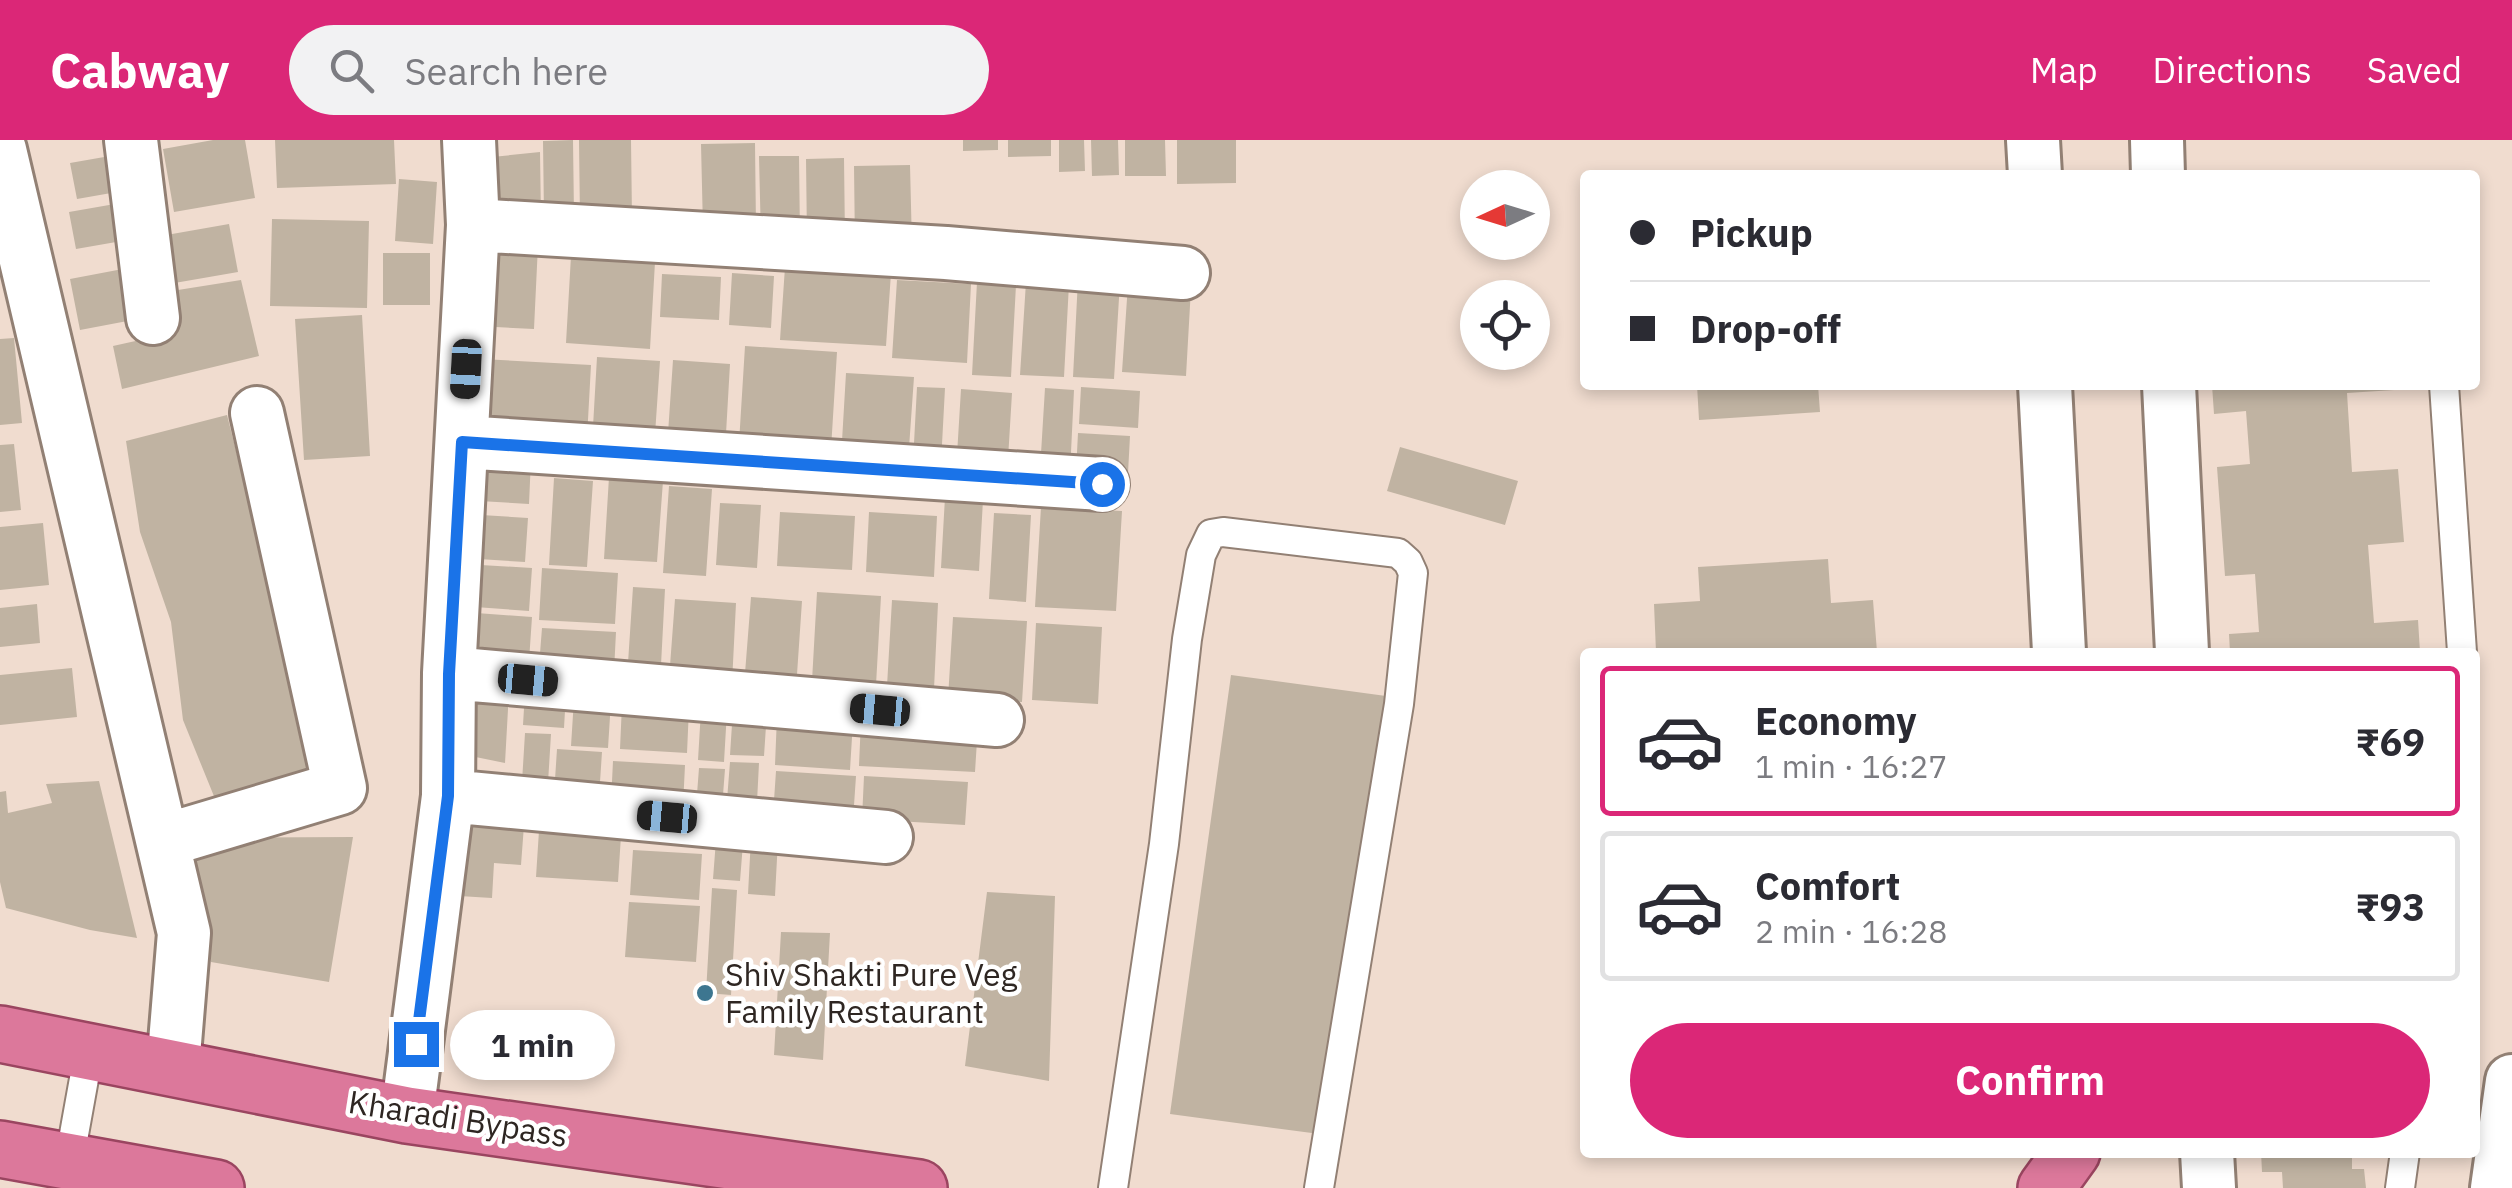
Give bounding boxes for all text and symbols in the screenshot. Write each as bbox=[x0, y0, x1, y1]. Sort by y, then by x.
search box bbox=[289, 25, 989, 115]
text: Cabway bbox=[50, 39, 229, 101]
icon: search bbox=[324, 43, 379, 98]
text: Search here bbox=[404, 46, 608, 95]
text: Map bbox=[2030, 47, 2098, 93]
text: Directions bbox=[2153, 47, 2312, 93]
text: Saved bbox=[2367, 47, 2462, 93]
north arrow bbox=[1460, 170, 1550, 260]
map controls bbox=[1460, 170, 1550, 370]
text: Pickup bbox=[1690, 208, 1813, 257]
button: locate bbox=[1460, 280, 1550, 370]
text: Drop-off bbox=[1690, 304, 1841, 353]
car bbox=[449, 338, 483, 400]
route start bbox=[1080, 462, 1125, 507]
car bbox=[497, 662, 559, 698]
car bbox=[849, 692, 911, 728]
icon: car bbox=[1635, 696, 1725, 786]
text: Economy bbox=[1755, 696, 1917, 745]
text: ₹69 bbox=[2355, 717, 2425, 766]
text: 1 min · 16:27 bbox=[1755, 745, 1948, 787]
car bbox=[636, 799, 698, 835]
icon: car bbox=[1635, 861, 1725, 951]
text: Comfort bbox=[1755, 861, 1900, 910]
text: ₹93 bbox=[2355, 882, 2425, 931]
text: 2 min · 16:28 bbox=[1755, 910, 1948, 952]
place label: Shiv Shakti Pure Veg Family Restaurant bbox=[725, 953, 1018, 1032]
marker: Shiv Shakti Pure Veg Family Restaurant bbox=[694, 982, 716, 1004]
callout: 1 min bbox=[451, 1009, 616, 1079]
route end bbox=[394, 1022, 439, 1067]
button: Confirm bbox=[1630, 1023, 2430, 1138]
text: 1 min bbox=[491, 1024, 574, 1066]
street label: Kharadi Bypass bbox=[345, 1080, 571, 1156]

